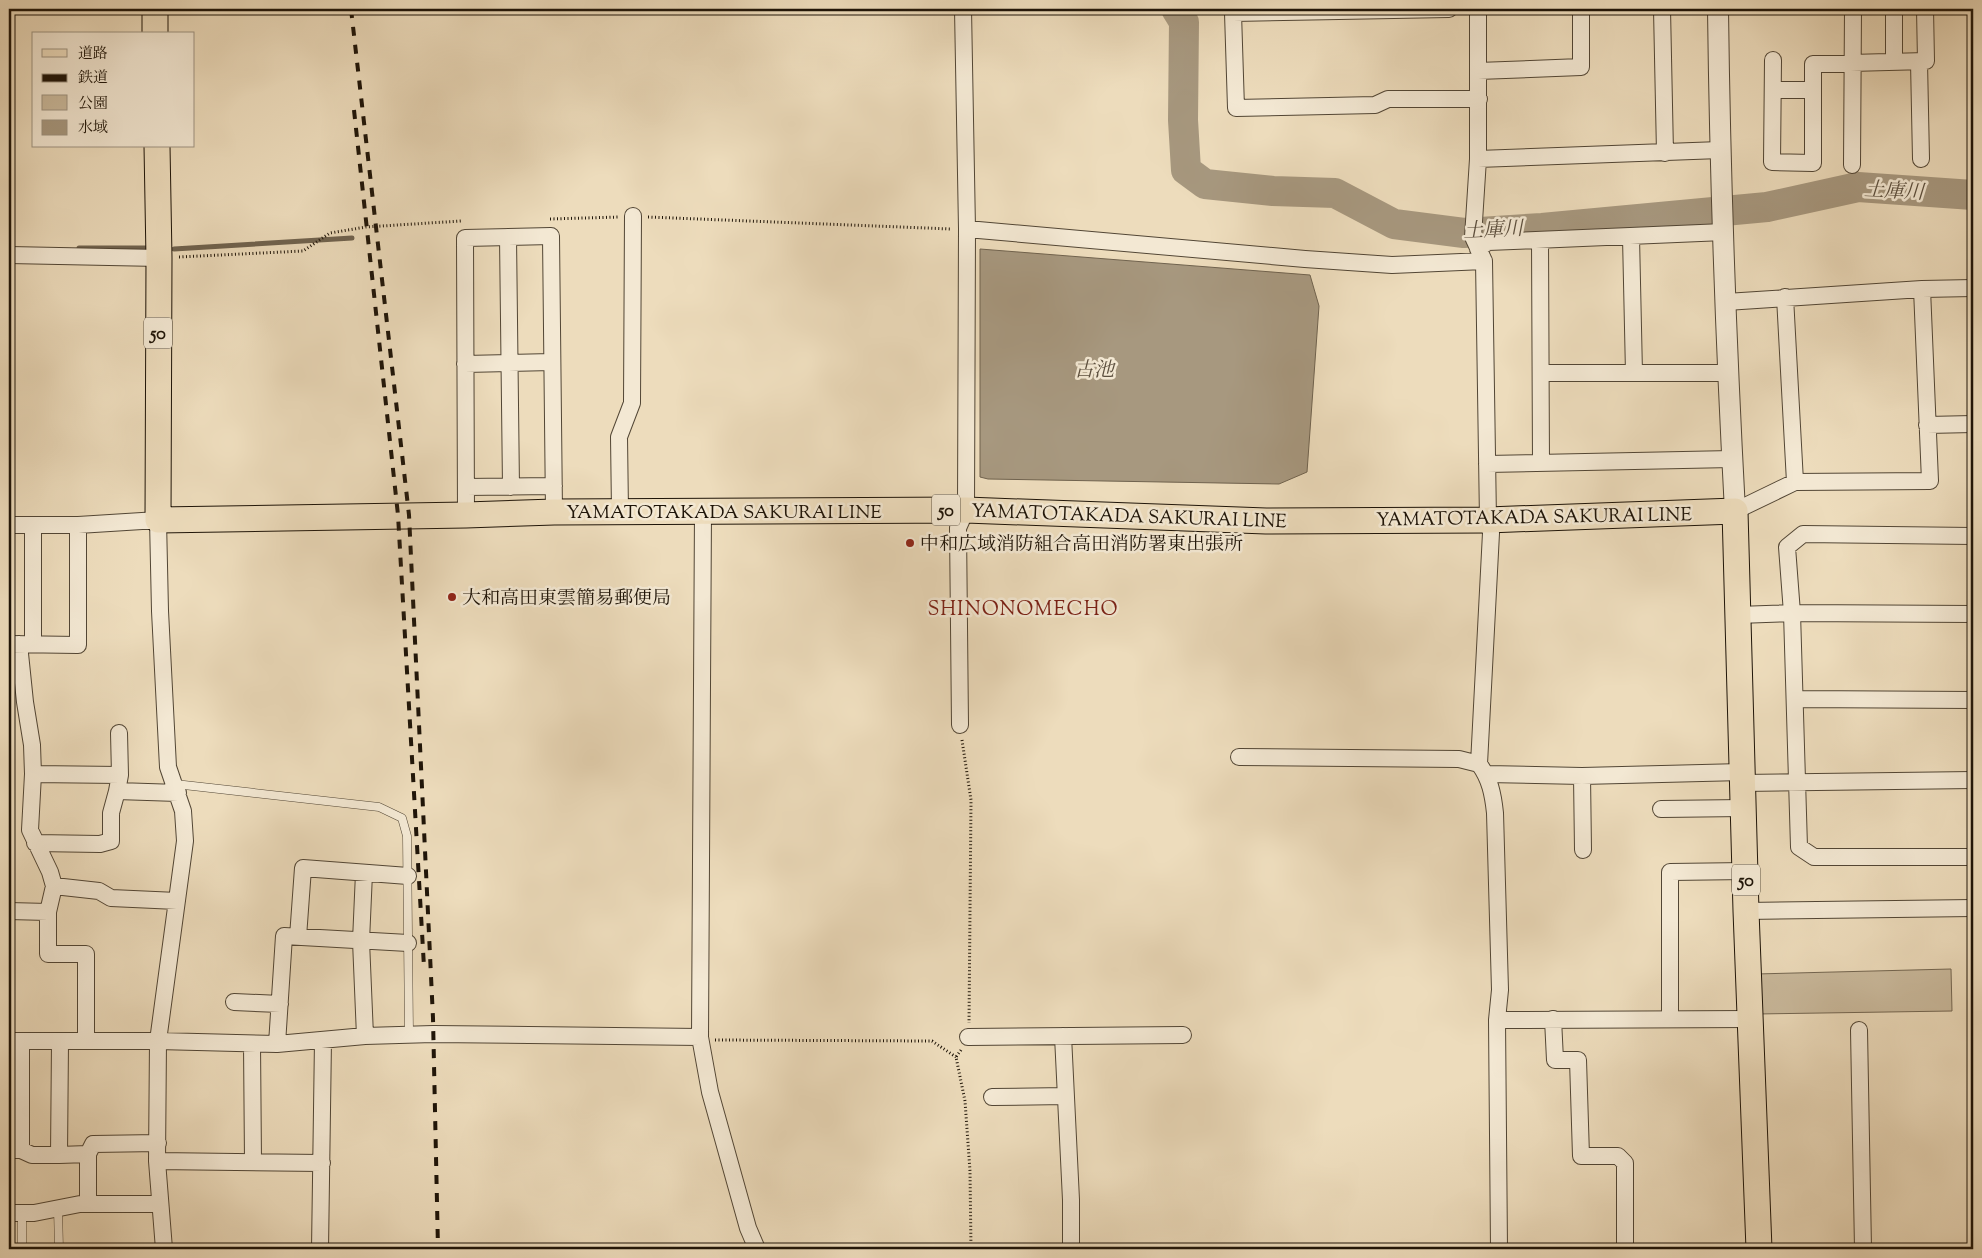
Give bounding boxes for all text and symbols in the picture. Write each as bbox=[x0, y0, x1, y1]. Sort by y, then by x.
legend bbox=[32, 32, 195, 148]
text: 道路 bbox=[78, 44, 108, 65]
text: 鉄道 bbox=[78, 68, 108, 89]
text: 公園 bbox=[78, 94, 108, 115]
text: 水域 bbox=[78, 118, 108, 139]
water label: 土庫川 bbox=[1863, 176, 1927, 209]
water label: 土庫川 bbox=[1462, 215, 1526, 248]
road number: 50 bbox=[144, 317, 172, 348]
water label: 古池 bbox=[1074, 357, 1116, 386]
road number: 50 bbox=[932, 494, 960, 526]
street label: YAMATOTAKADA SAKURAI LINE bbox=[971, 498, 1288, 537]
street label: YAMATOTAKADA SAKURAI LINE bbox=[566, 500, 882, 527]
street label: YAMATOTAKADA SAKURAI LINE bbox=[1376, 502, 1693, 535]
place label: 中和広域消防組合高田消防署東出張所 bbox=[920, 532, 1243, 559]
marker: 中和広域消防組合高田消防署東出張所 bbox=[904, 537, 916, 549]
place label: 大和高田東雲簡易郵便局 bbox=[462, 586, 671, 613]
marker: 大和高田東雲簡易郵便局 bbox=[446, 591, 458, 603]
district label: SHINONOMECHO bbox=[927, 596, 1119, 625]
road number: 50 bbox=[1732, 864, 1760, 896]

